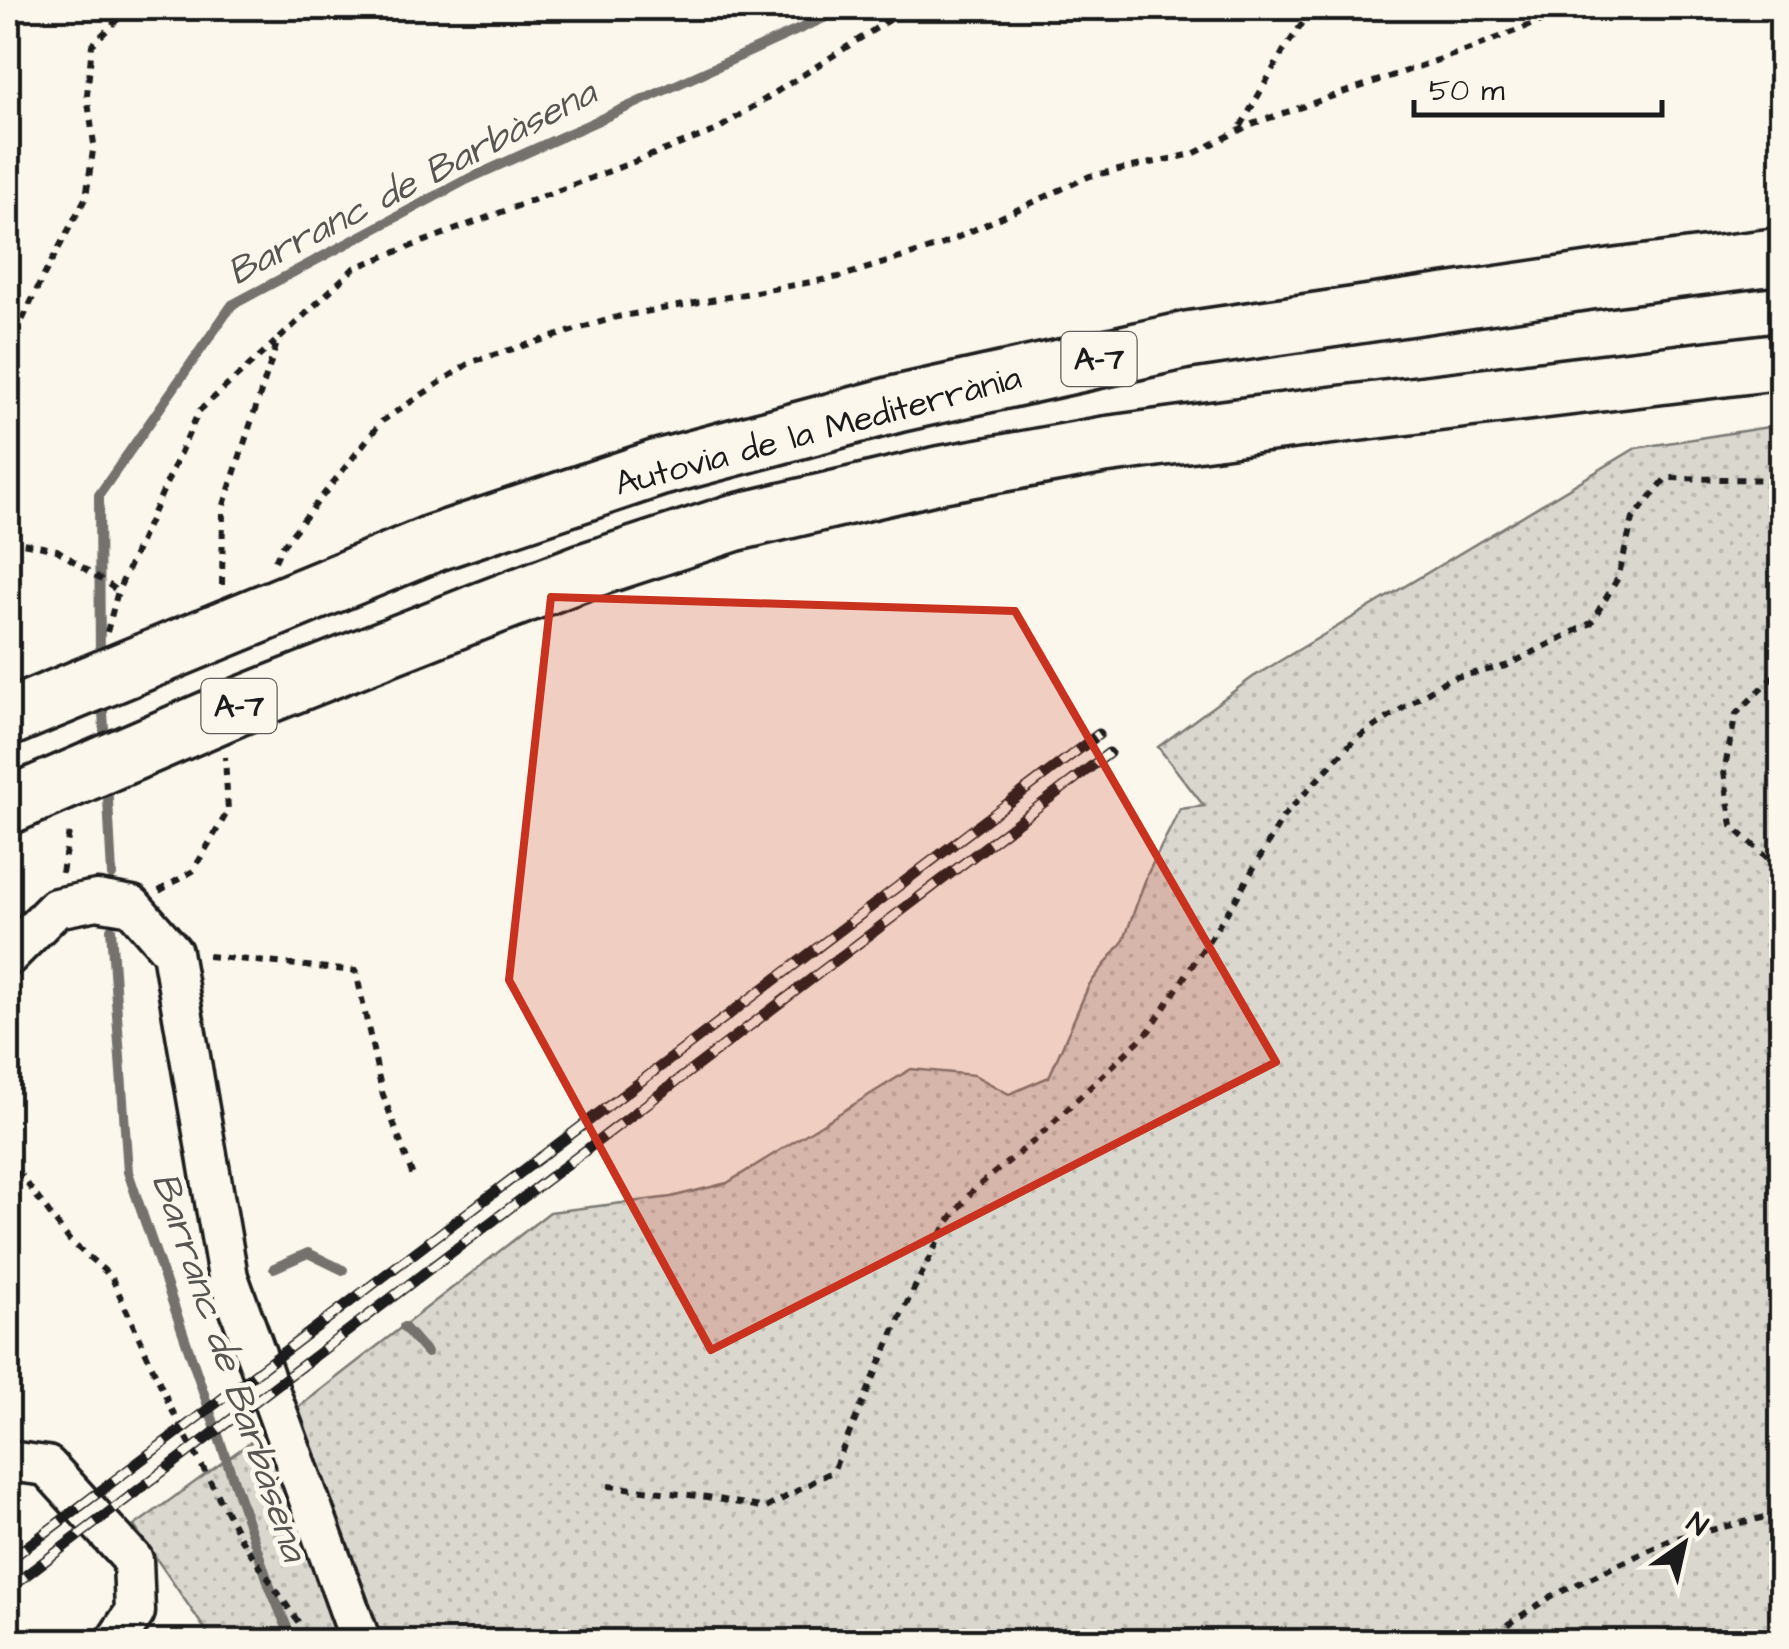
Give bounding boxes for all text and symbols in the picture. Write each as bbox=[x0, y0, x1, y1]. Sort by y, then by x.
scale bar bbox=[1414, 55, 1662, 117]
water label: Barranc de Barbàsena bbox=[219, 67, 607, 299]
text: 50 m bbox=[1429, 70, 1505, 112]
road number: A-7 bbox=[1062, 332, 1136, 386]
street label: Autovia de la Mediterrània bbox=[609, 353, 1027, 509]
road number: A-7 bbox=[202, 679, 276, 733]
water label: Barranc de Barbàsena bbox=[138, 1166, 320, 1569]
north arrow bbox=[1634, 1494, 1734, 1594]
text: N bbox=[1679, 1503, 1716, 1546]

